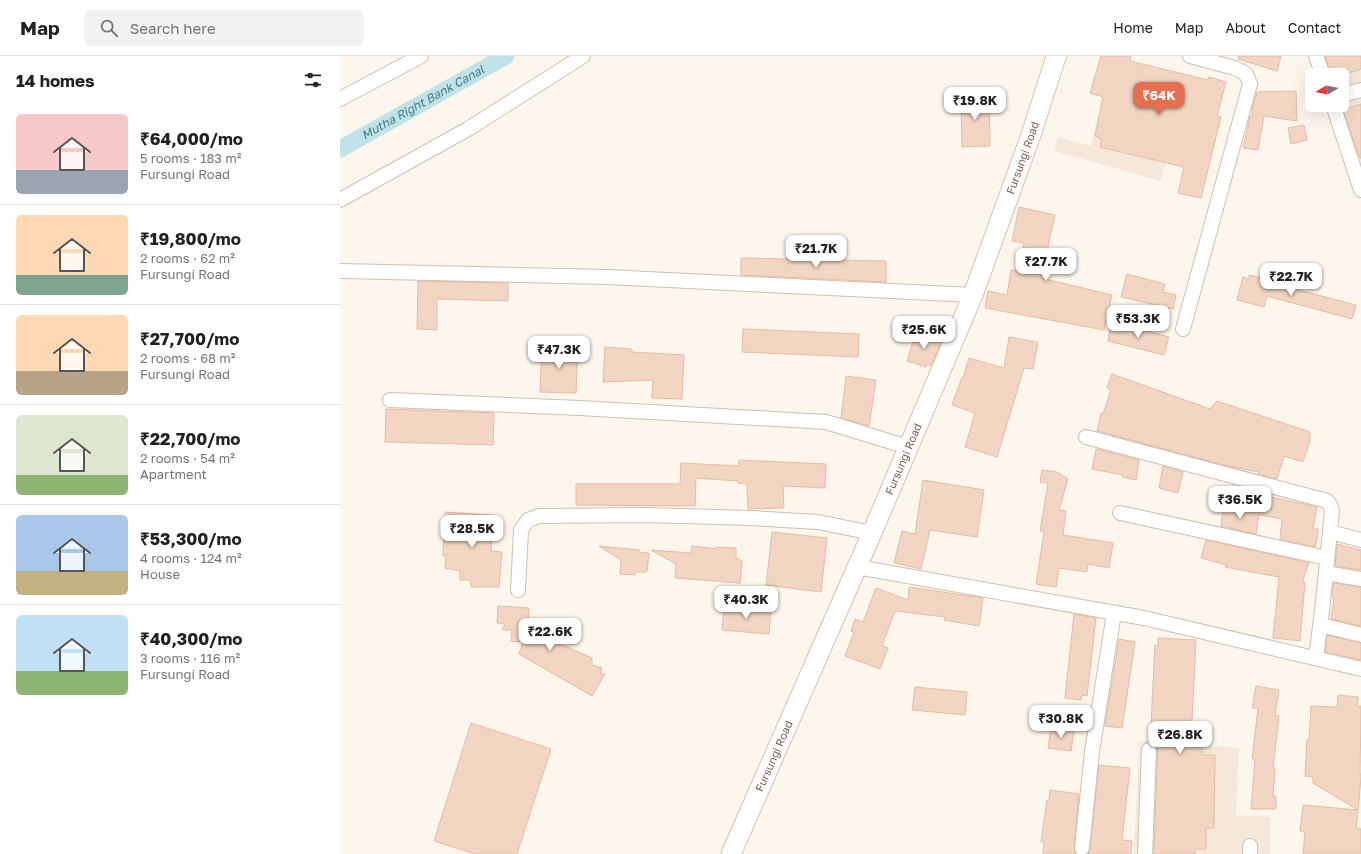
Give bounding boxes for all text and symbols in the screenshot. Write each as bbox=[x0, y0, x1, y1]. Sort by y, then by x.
search box bbox=[84, 10, 364, 46]
text: Map bbox=[20, 16, 60, 39]
icon: search bbox=[98, 17, 120, 39]
text: Search here bbox=[130, 19, 216, 37]
text: Home bbox=[1113, 19, 1153, 36]
text: Map bbox=[1175, 19, 1203, 36]
text: About bbox=[1225, 19, 1266, 36]
text: Contact bbox=[1288, 19, 1341, 36]
water label: Mutha Right Bank Canal bbox=[359, 61, 488, 143]
north arrow bbox=[1305, 68, 1349, 112]
map controls bbox=[1305, 68, 1349, 112]
icon: filters bbox=[302, 69, 324, 91]
text: 14 homes bbox=[16, 70, 95, 91]
pin: ₹64K bbox=[1135, 82, 1183, 116]
pin: ₹19.8K bbox=[942, 87, 1008, 121]
text: ₹64K bbox=[1142, 87, 1176, 103]
text: ₹19.8K bbox=[953, 92, 997, 108]
street label: Fursungi Road bbox=[1003, 120, 1041, 196]
text: ₹64,000/mo bbox=[140, 128, 243, 149]
icon: home bbox=[48, 130, 96, 178]
text: 5 rooms · 183 m² bbox=[140, 150, 241, 166]
text: Fursungi Road bbox=[140, 166, 230, 182]
text: ₹19,800/mo bbox=[140, 228, 241, 249]
icon: home bbox=[48, 231, 96, 279]
pin: ₹21.7K bbox=[783, 235, 849, 269]
text: ₹21.7K bbox=[795, 240, 837, 256]
pin: ₹27.7K bbox=[1013, 248, 1079, 282]
text: 2 rooms · 62 m² bbox=[140, 250, 235, 266]
text: ₹27.7K bbox=[1024, 253, 1068, 269]
pin: ₹22.7K bbox=[1258, 263, 1324, 297]
text: Fursungi Road bbox=[140, 266, 230, 282]
text: ₹22.7K bbox=[1269, 268, 1313, 284]
pin: ₹53.3K bbox=[1105, 305, 1171, 339]
text: ₹53.3K bbox=[1116, 310, 1160, 326]
pin: ₹25.6K bbox=[891, 316, 957, 350]
text: ₹25.6K bbox=[901, 321, 947, 337]
text: ₹27,700/mo bbox=[140, 328, 239, 349]
icon: home bbox=[48, 331, 96, 379]
pin: ₹47.3K bbox=[526, 336, 592, 370]
text: ₹47.3K bbox=[537, 341, 581, 357]
text: 2 rooms · 68 m² bbox=[140, 350, 235, 366]
text: Fursungi Road bbox=[140, 366, 230, 382]
street label: Fursungi Road bbox=[882, 421, 924, 496]
text: ₹22,700/mo bbox=[140, 428, 241, 449]
icon: home bbox=[48, 431, 96, 479]
text: 2 rooms · 54 m² bbox=[140, 450, 235, 466]
text: Apartment bbox=[140, 466, 207, 482]
pin: ₹36.5K bbox=[1207, 486, 1273, 520]
text: ₹36.5K bbox=[1217, 491, 1263, 507]
pin: ₹28.5K bbox=[439, 515, 505, 549]
text: ₹28.5K bbox=[449, 520, 495, 536]
text: ₹53,300/mo bbox=[140, 528, 242, 549]
icon: home bbox=[48, 531, 96, 579]
text: 4 rooms · 124 m² bbox=[140, 550, 242, 566]
text: House bbox=[140, 566, 180, 582]
pin: ₹40.3K bbox=[713, 586, 779, 620]
text: ₹40.3K bbox=[723, 591, 769, 607]
pin: ₹22.6K bbox=[517, 618, 583, 652]
text: ₹22.6K bbox=[527, 623, 573, 639]
text: ₹40,300/mo bbox=[140, 628, 243, 649]
icon: home bbox=[48, 631, 96, 679]
text: 3 rooms · 116 m² bbox=[140, 650, 240, 666]
text: Fursungi Road bbox=[140, 666, 230, 682]
pin: ₹30.8K bbox=[1028, 705, 1094, 739]
text: ₹30.8K bbox=[1038, 710, 1084, 726]
street label: Fursungi Road bbox=[752, 718, 795, 793]
pin: ₹26.8K bbox=[1147, 721, 1213, 755]
text: ₹26.8K bbox=[1157, 726, 1203, 742]

